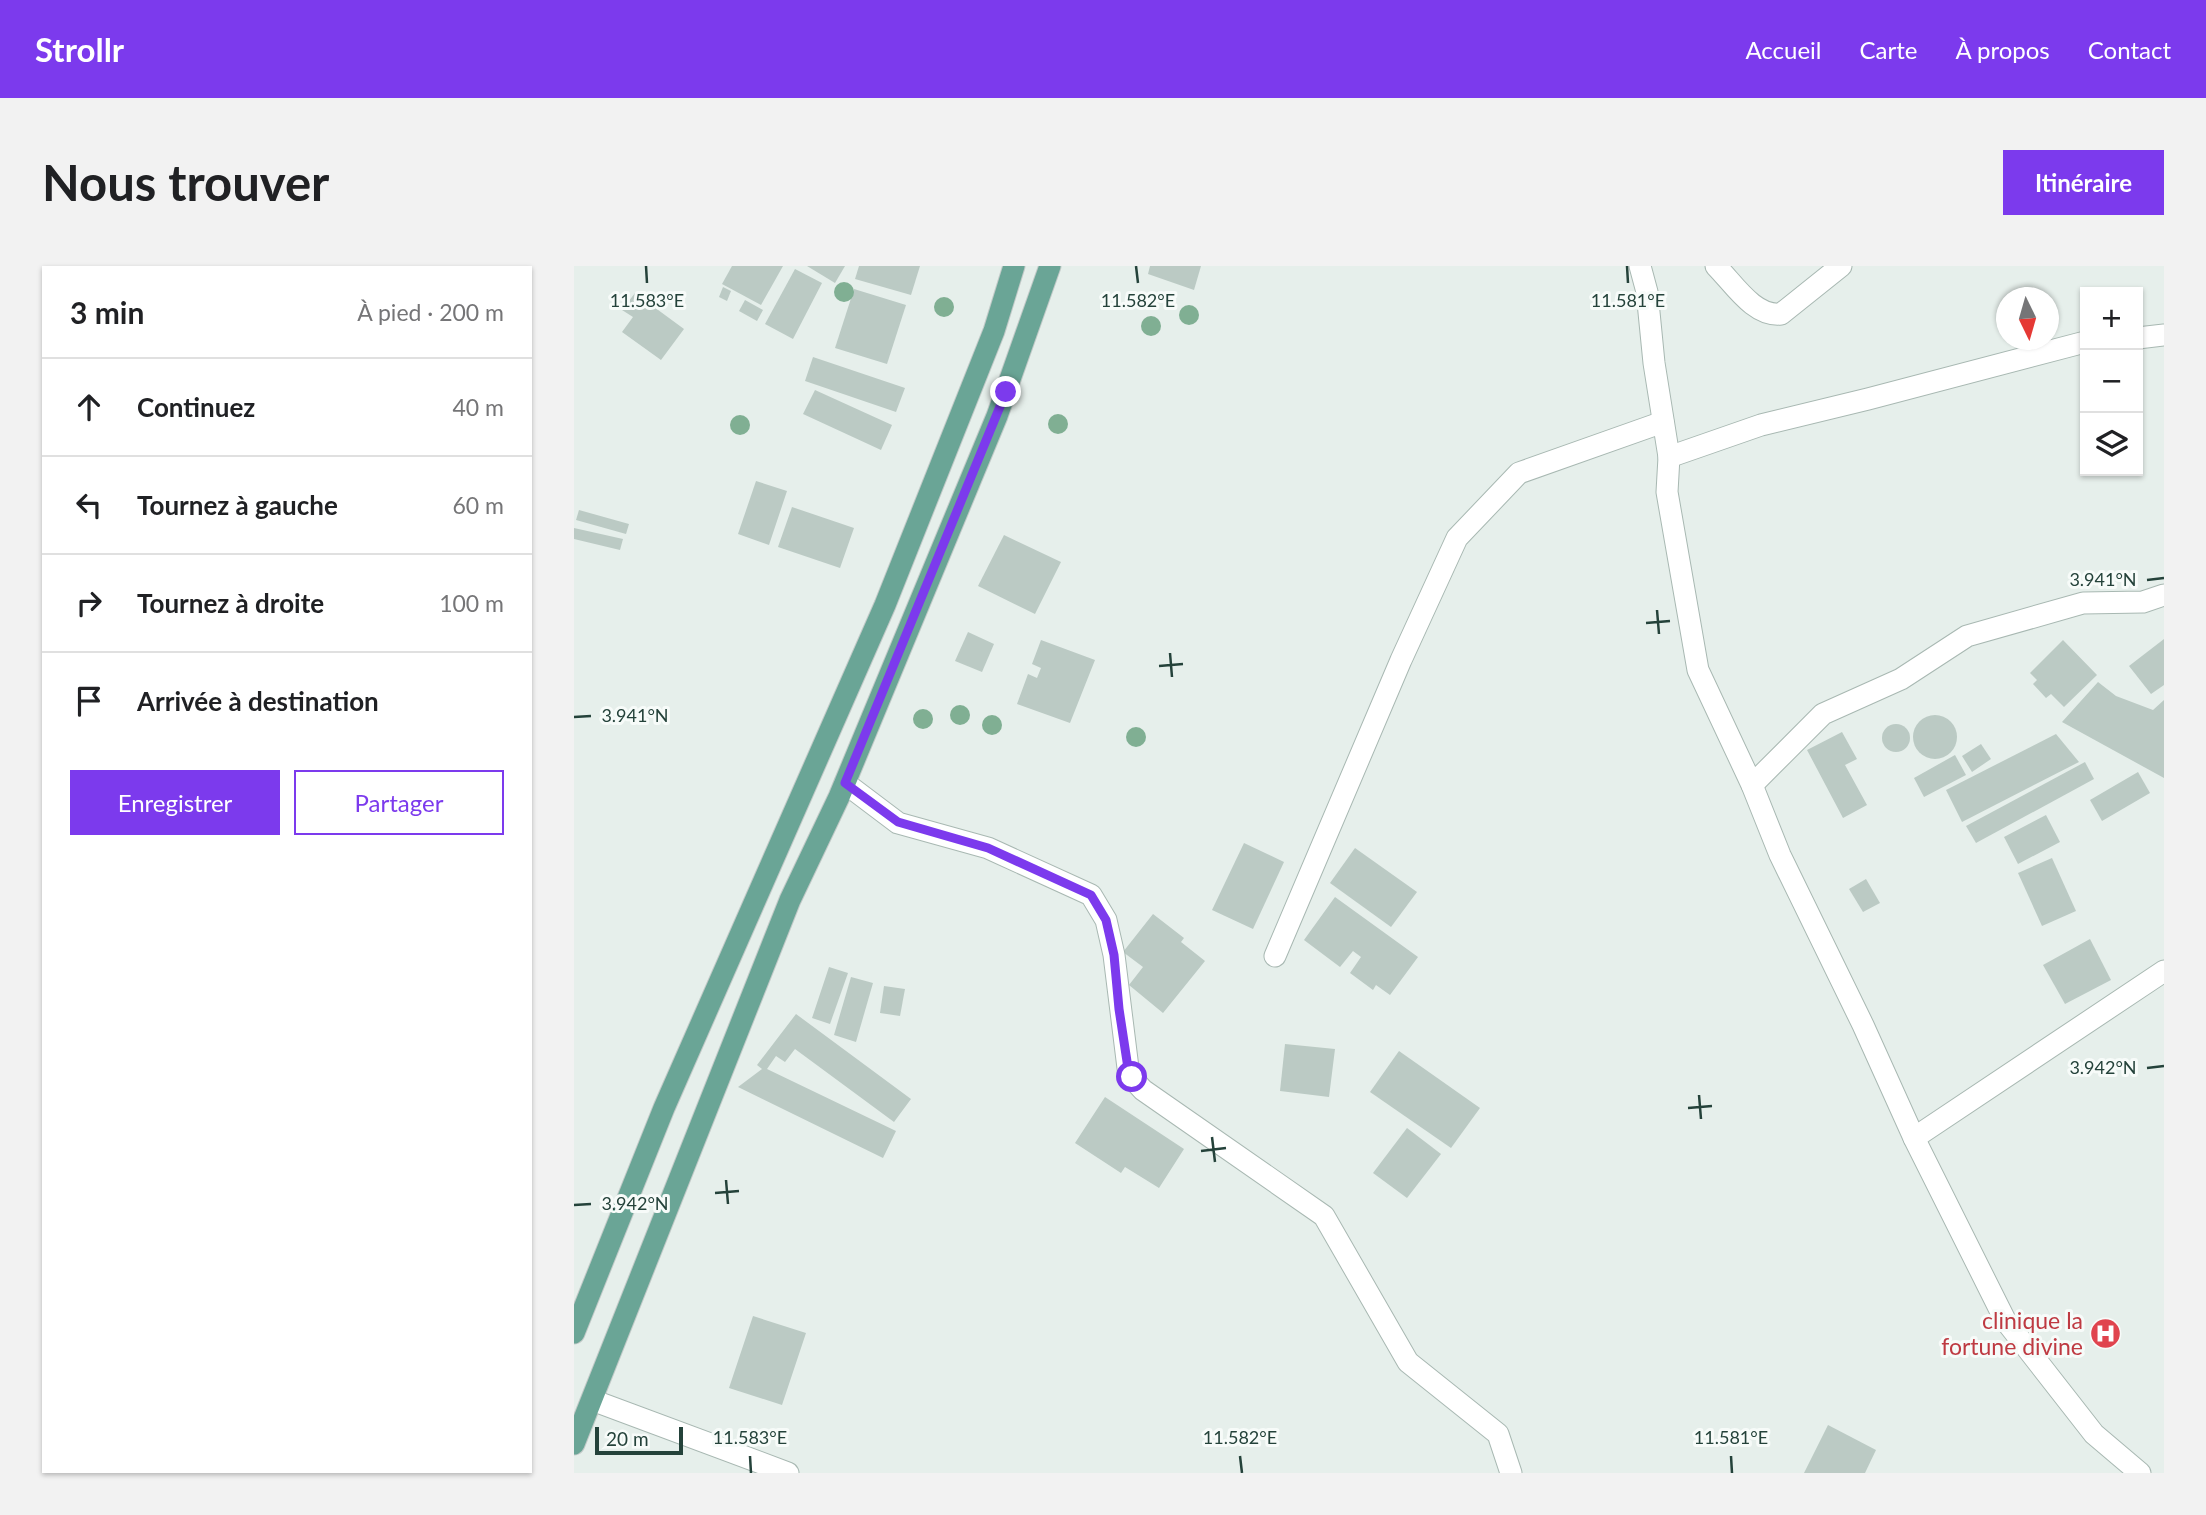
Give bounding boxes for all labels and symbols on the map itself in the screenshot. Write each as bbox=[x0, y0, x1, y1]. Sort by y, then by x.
north arrow bbox=[1996, 287, 2059, 350]
text: 11.583°E bbox=[610, 289, 684, 311]
text: 11.582°E bbox=[1101, 289, 1175, 311]
text: 11.581°E bbox=[1591, 289, 1665, 311]
route end bbox=[990, 376, 1021, 407]
text: 3.941°N bbox=[2069, 568, 2137, 590]
text: 3.941°N bbox=[601, 704, 669, 726]
text: 3.942°N bbox=[2069, 1056, 2137, 1078]
route start bbox=[1116, 1061, 1147, 1092]
text: 3.942°N bbox=[601, 1192, 669, 1214]
place label: clinique la fortune divine bbox=[1941, 1306, 2083, 1360]
hospital icon: clinique la fortune divine bbox=[2089, 1316, 2123, 1350]
scale bar bbox=[595, 1424, 682, 1456]
text: 11.583°E bbox=[713, 1426, 787, 1448]
text: 11.582°E bbox=[1203, 1426, 1277, 1448]
text: 11.581°E bbox=[1694, 1426, 1768, 1448]

